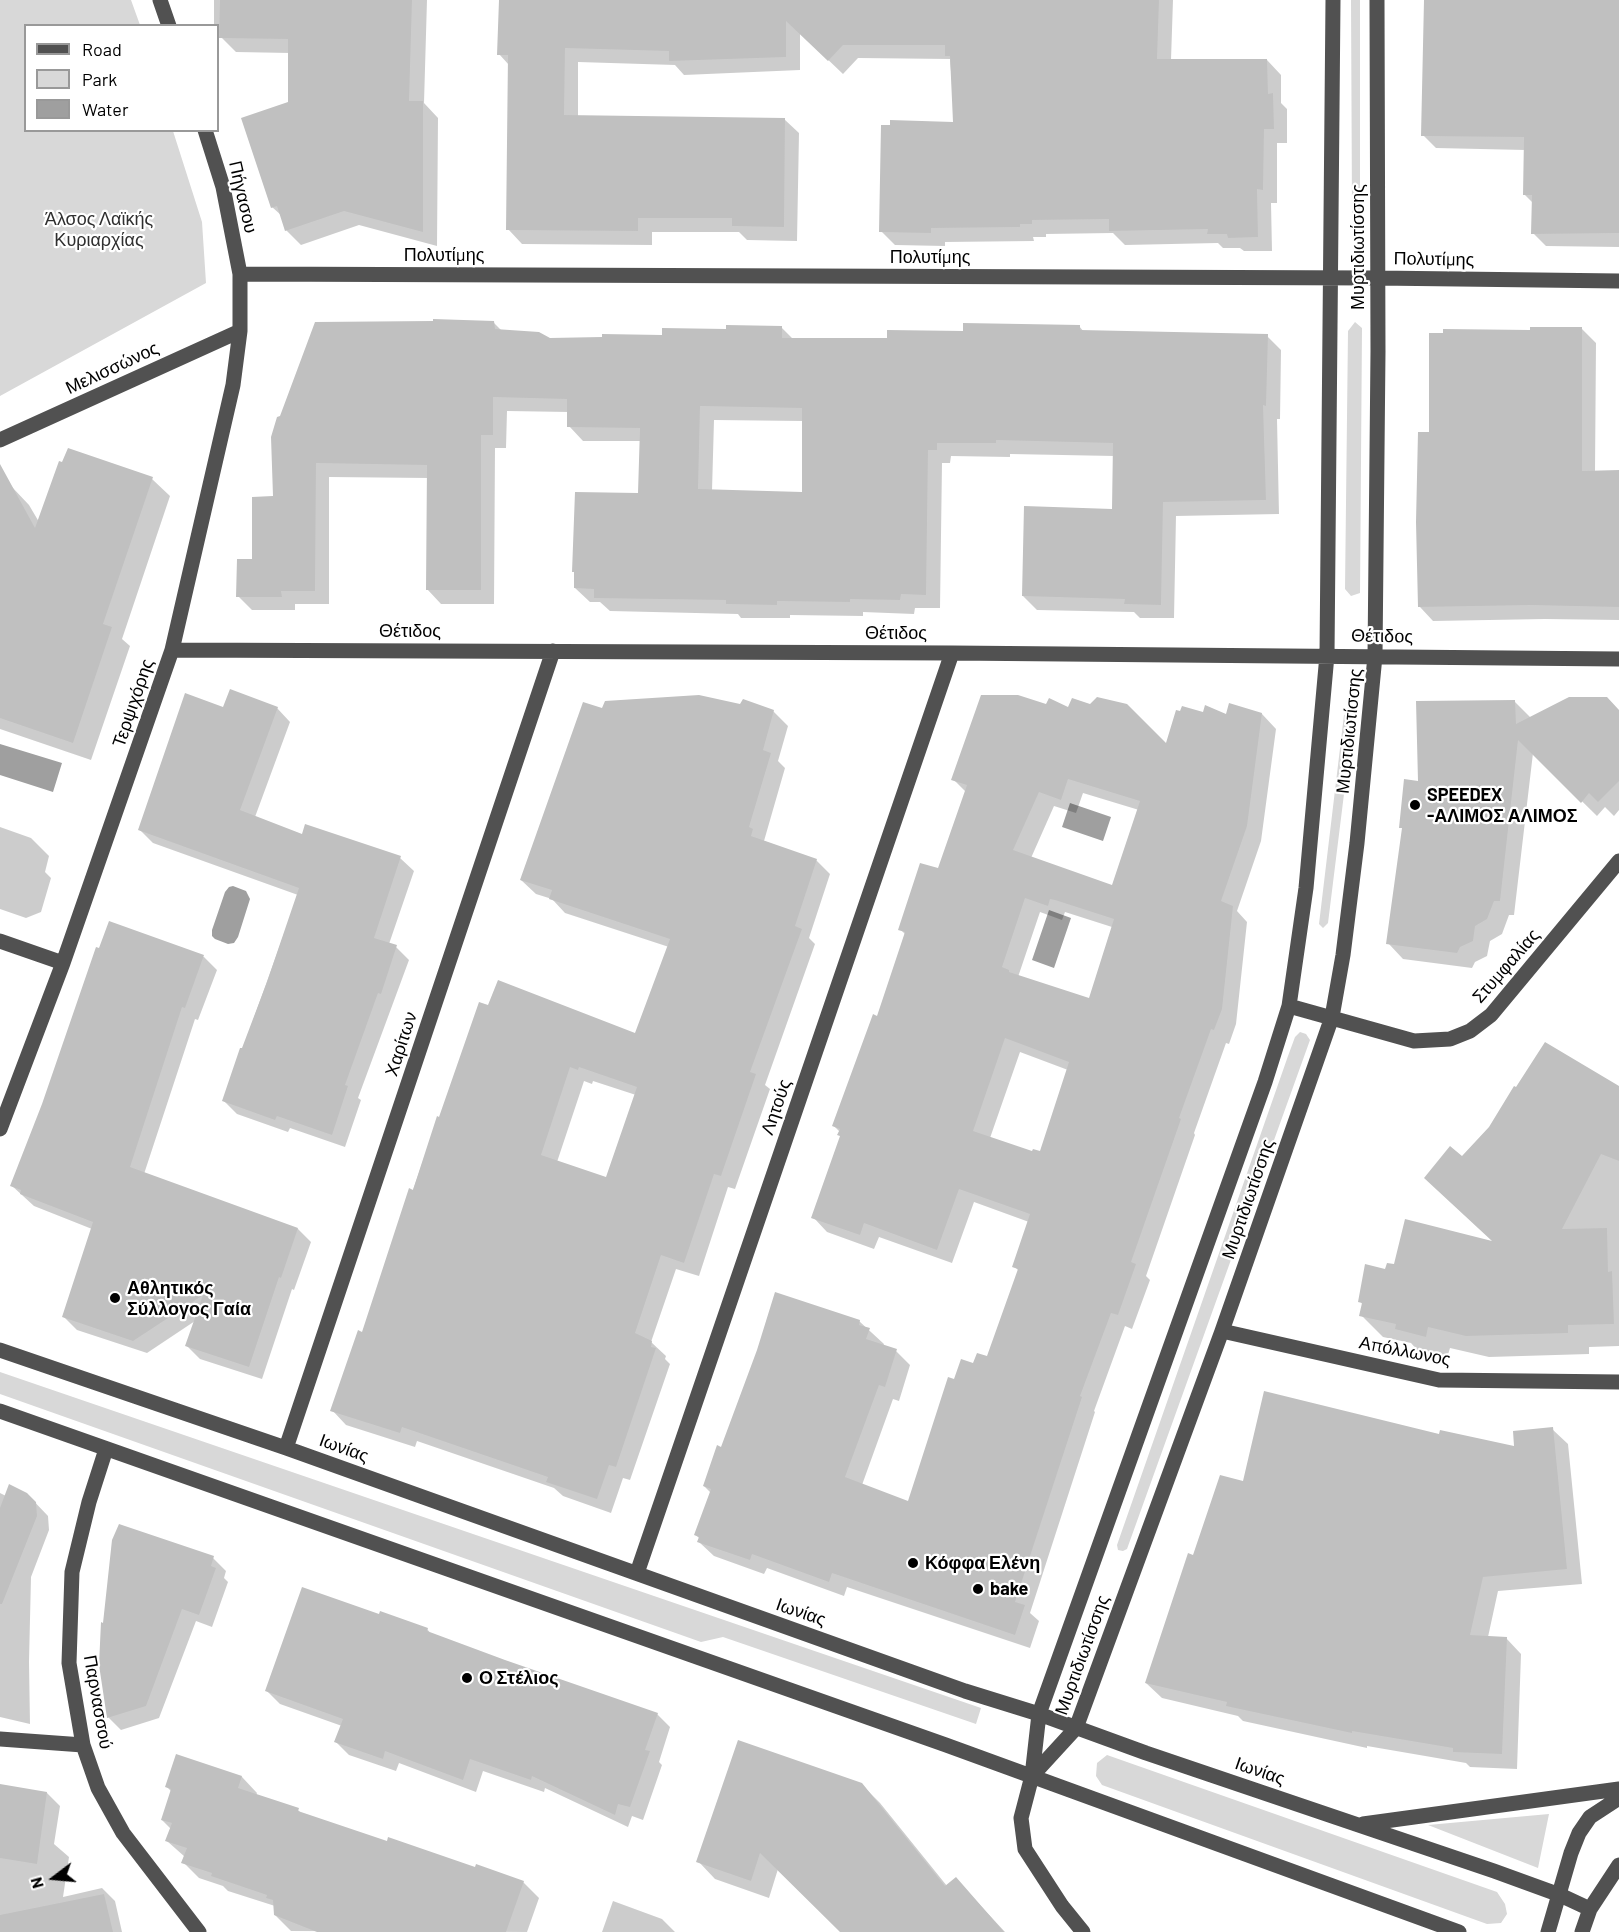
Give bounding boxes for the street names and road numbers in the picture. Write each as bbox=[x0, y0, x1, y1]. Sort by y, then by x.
street label: Πήγασου bbox=[224, 159, 262, 235]
street label: Μυρτιδιωτίσσης bbox=[1347, 184, 1369, 310]
street label: Πολυτίμης bbox=[404, 244, 484, 266]
street label: Πολυτίμης bbox=[890, 246, 970, 268]
street label: Πολυτίμης bbox=[1393, 247, 1475, 271]
street label: Μελισσώνος bbox=[62, 337, 162, 399]
street label: Θέτιδος bbox=[379, 620, 441, 642]
street label: Θέτιδος bbox=[865, 622, 927, 644]
street label: Θέτιδος bbox=[1351, 625, 1413, 647]
street label: Τερψιχόρης bbox=[108, 656, 158, 750]
street label: Μυρτιδιωτίσσης bbox=[1332, 667, 1366, 795]
street label: Στυμφαλίας bbox=[1468, 924, 1544, 1008]
street label: Χαρίτων bbox=[380, 1009, 422, 1079]
street label: Λητούς bbox=[756, 1076, 796, 1138]
street label: Μυρτιδιωτίσσης bbox=[1217, 1136, 1279, 1262]
street label: Απόλλωνος bbox=[1357, 1332, 1453, 1370]
street label: Ιωνίας bbox=[316, 1429, 372, 1467]
street label: Μυρτιδιωτίσσης bbox=[1050, 1592, 1114, 1718]
street label: Ιωνίας bbox=[773, 1593, 829, 1631]
street label: Παρνασσού bbox=[79, 1653, 117, 1751]
street label: Ιωνίας bbox=[1232, 1752, 1288, 1790]

